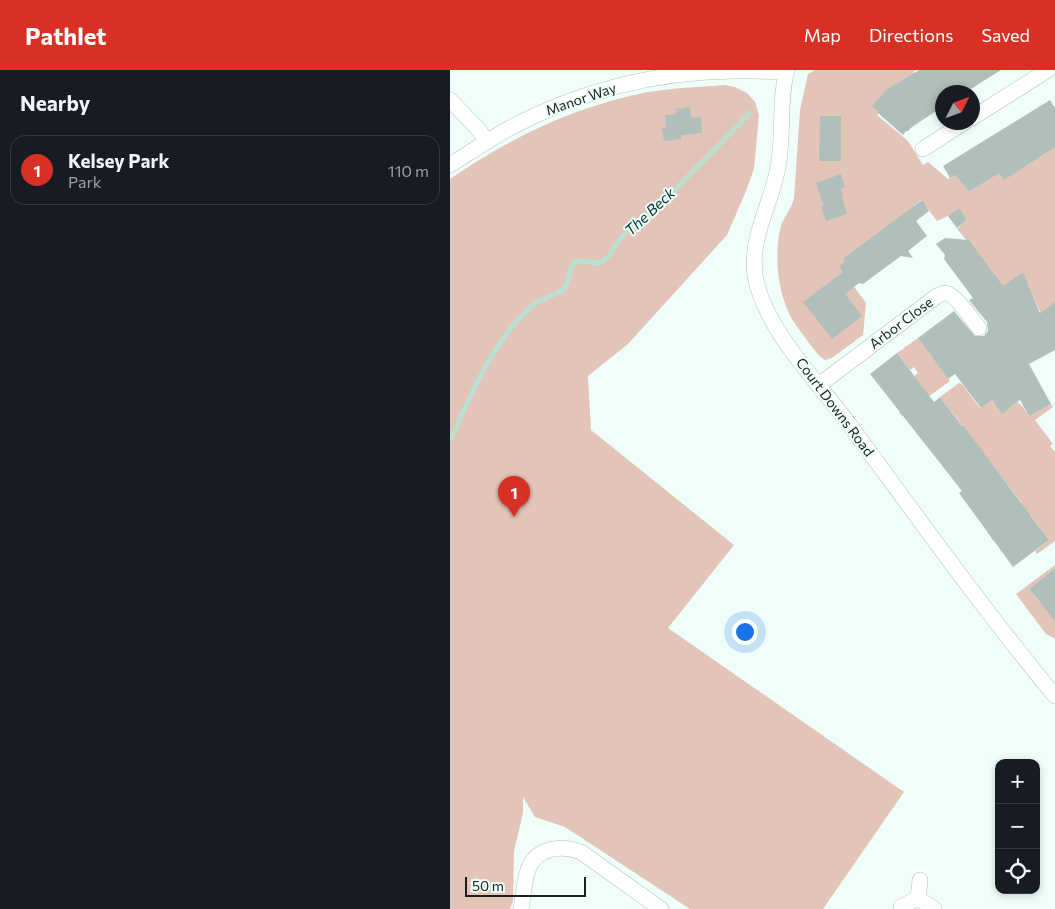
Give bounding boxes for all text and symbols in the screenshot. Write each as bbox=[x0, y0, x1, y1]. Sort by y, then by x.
text: Pathlet bbox=[25, 21, 106, 50]
text: Map bbox=[804, 24, 841, 46]
text: Directions bbox=[869, 24, 953, 46]
text: Saved bbox=[981, 24, 1030, 46]
street label: Manor Way bbox=[543, 79, 618, 118]
north arrow bbox=[935, 85, 980, 130]
text: Nearby bbox=[20, 90, 90, 115]
text: Kelsey Park bbox=[68, 149, 169, 172]
text: 1 bbox=[33, 161, 41, 180]
text: 110 m bbox=[388, 161, 429, 180]
text: Park bbox=[68, 172, 101, 191]
water label: The Beck bbox=[620, 183, 679, 239]
street label: Arbor Close bbox=[866, 293, 936, 352]
street label: Court Downs Road bbox=[793, 354, 878, 459]
pin: 1 bbox=[498, 476, 530, 517]
your location bbox=[732, 619, 758, 645]
map controls bbox=[995, 759, 1040, 894]
button: + bbox=[995, 759, 1040, 804]
button: − bbox=[995, 804, 1040, 849]
button: locate bbox=[995, 849, 1040, 894]
scale bar bbox=[465, 874, 586, 897]
text: 50 m bbox=[472, 877, 504, 894]

